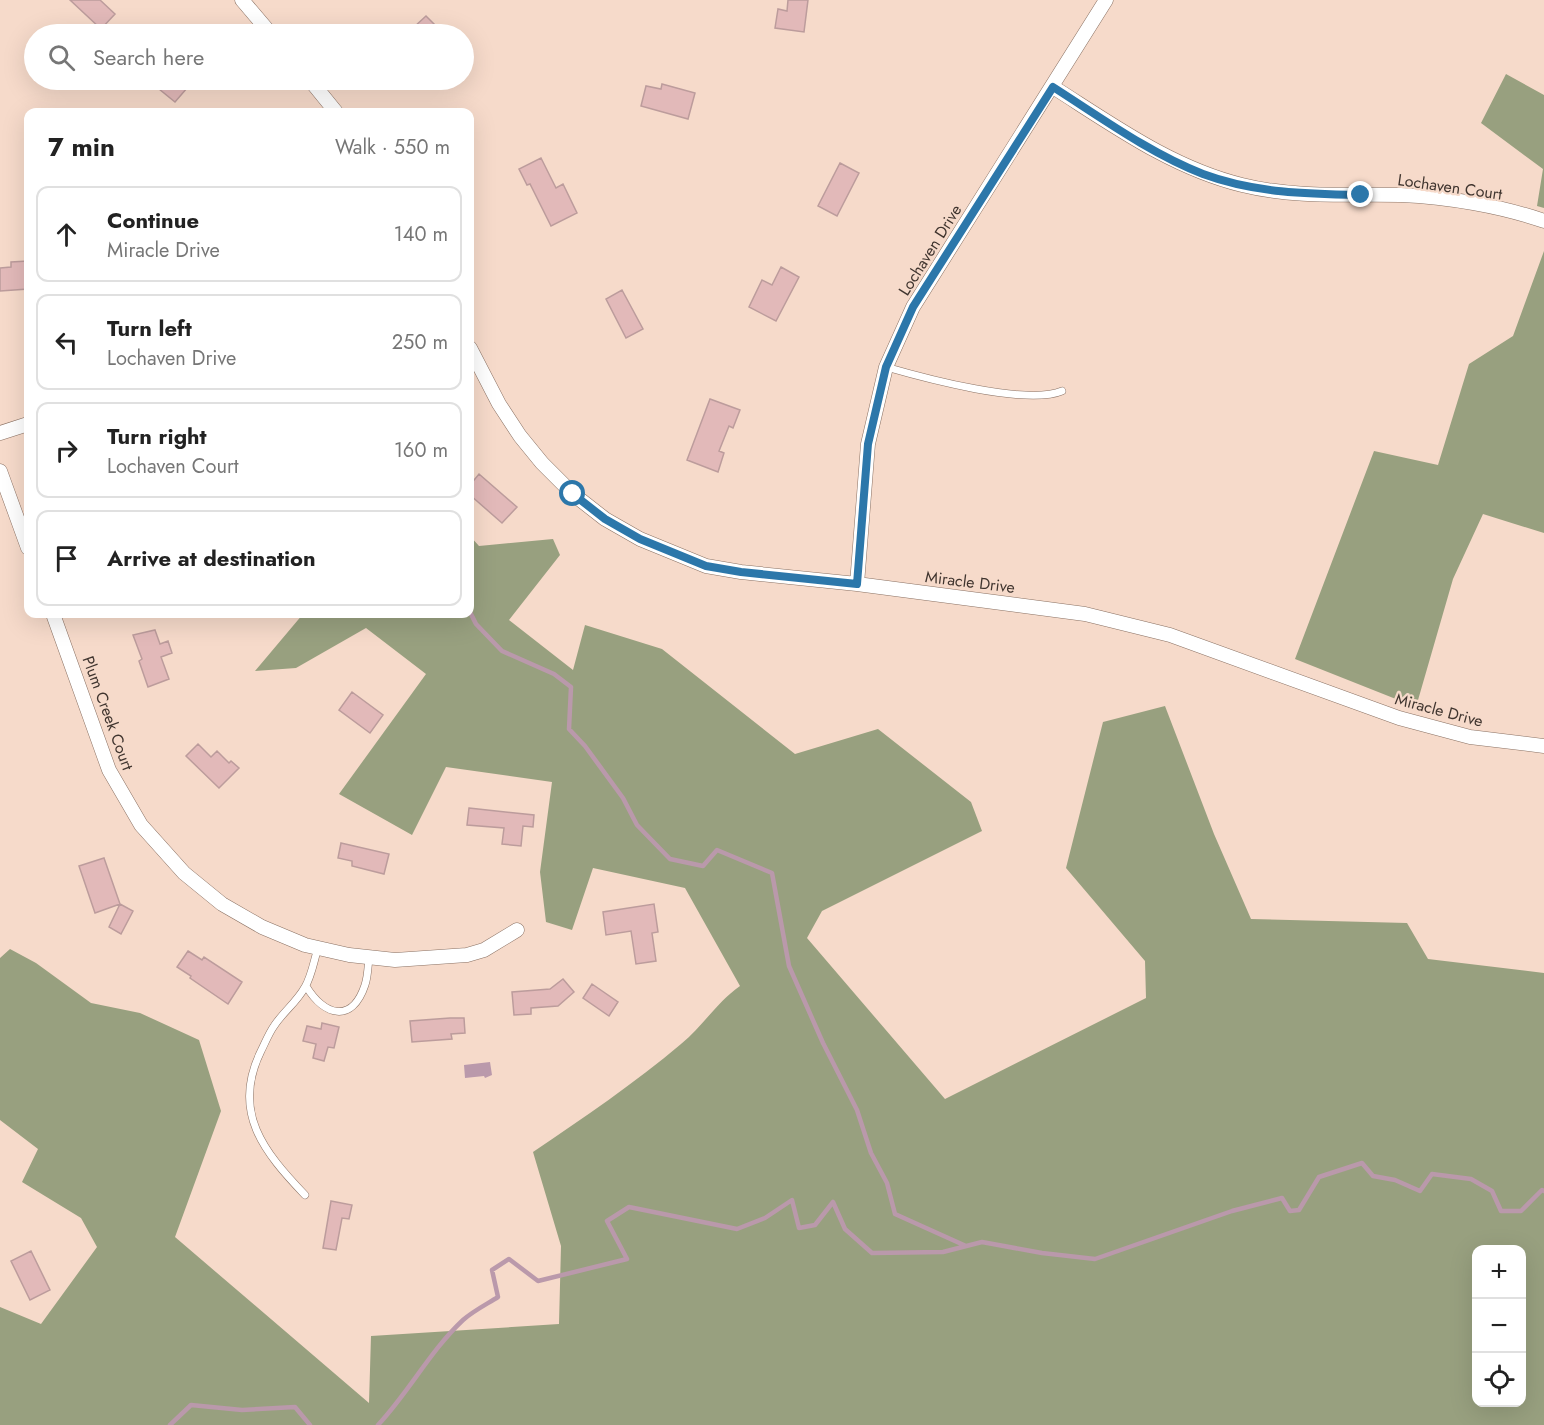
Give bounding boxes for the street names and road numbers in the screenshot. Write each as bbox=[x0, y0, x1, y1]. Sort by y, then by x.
street label: Lochaven Court bbox=[1396, 168, 1504, 206]
street label: Lochaven Drive bbox=[893, 200, 967, 300]
street label: Miracle Drive bbox=[924, 565, 1016, 599]
street label: Plum Creek Court bbox=[77, 653, 139, 773]
street label: Miracle Drive bbox=[1392, 687, 1486, 733]

